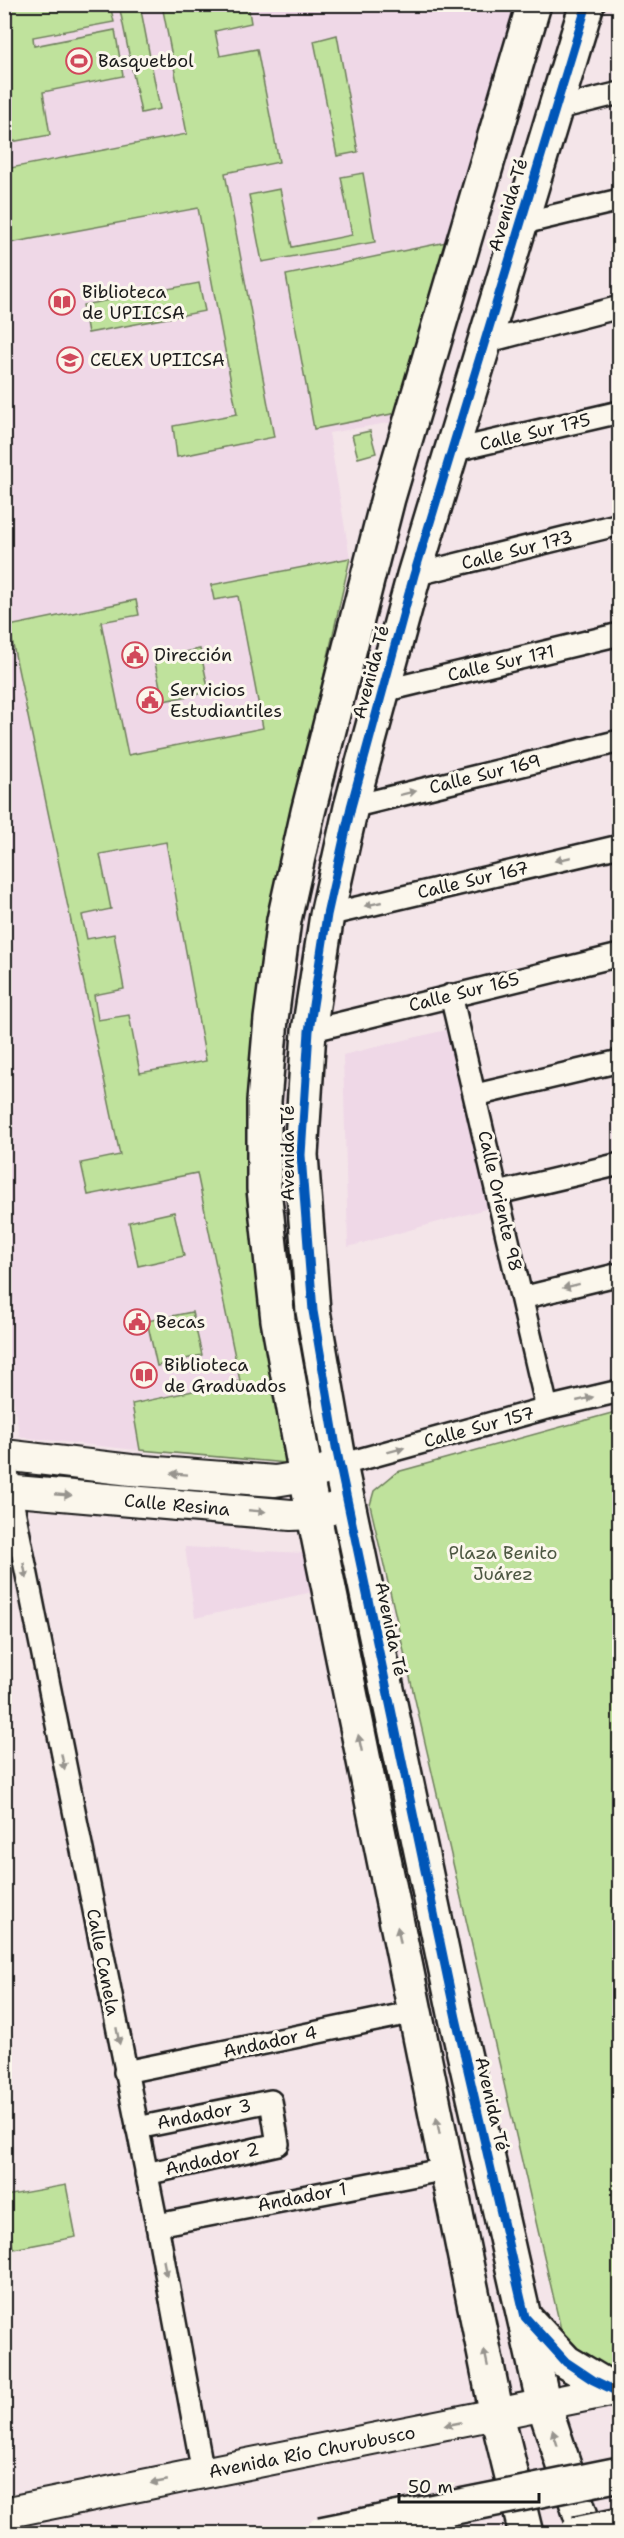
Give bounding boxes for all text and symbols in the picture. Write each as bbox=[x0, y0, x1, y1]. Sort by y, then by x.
sports icon: Basquetbol bbox=[64, 46, 94, 76]
place label: Basquetbol bbox=[98, 49, 194, 73]
street label: Avenida Té bbox=[482, 156, 534, 254]
place label: Biblioteca de UPIICSA bbox=[82, 280, 185, 325]
library icon: Biblioteca de UPIICSA bbox=[47, 287, 77, 317]
school or university icon: CELEX UPIICSA bbox=[55, 345, 85, 375]
place label: CELEX UPIICSA bbox=[90, 348, 225, 372]
street label: Calle Sur 175 bbox=[477, 408, 593, 456]
street label: Calle Sur 173 bbox=[459, 525, 575, 575]
street label: Avenida Té bbox=[347, 622, 395, 722]
street label: Calle Sur 171 bbox=[445, 639, 557, 687]
public building icon: Dirección bbox=[120, 640, 150, 670]
place label: Dirección bbox=[154, 643, 232, 667]
place label: Servicios Estudiantiles bbox=[170, 678, 282, 723]
public building icon: Servicios Estudiantiles bbox=[135, 685, 165, 715]
street label: Calle Sur 169 bbox=[427, 749, 543, 799]
one-way arrow bbox=[399, 788, 417, 798]
one-way arrow bbox=[553, 855, 572, 865]
street label: Calle Sur 167 bbox=[415, 856, 531, 904]
one-way arrow bbox=[364, 900, 382, 910]
street label: Calle Sur 165 bbox=[406, 967, 522, 1017]
street label: Avenida Té bbox=[276, 1105, 300, 1201]
street label: Calle Oriente 98 bbox=[472, 1128, 528, 1274]
one-way arrow bbox=[561, 1281, 580, 1291]
public building icon: Becas bbox=[122, 1307, 152, 1337]
place label: Becas bbox=[156, 1310, 205, 1334]
place label: Biblioteca de Graduados bbox=[164, 1353, 287, 1398]
library icon: Biblioteca de Graduados bbox=[129, 1360, 159, 1390]
one-way arrow bbox=[575, 1394, 594, 1404]
street label: Calle Sur 157 bbox=[421, 1401, 537, 1453]
one-way arrow bbox=[387, 1444, 405, 1454]
one-way arrow bbox=[169, 1469, 188, 1479]
street label: Calle Resina bbox=[123, 1488, 231, 1522]
one-way arrow bbox=[53, 1490, 72, 1500]
one-way arrow bbox=[248, 1506, 267, 1516]
park label: Plaza Benito Juárez bbox=[448, 1541, 558, 1586]
one-way arrow bbox=[21, 1562, 30, 1581]
street label: Avenida Té bbox=[369, 1580, 413, 1678]
one-way arrow bbox=[355, 1734, 364, 1753]
one-way arrow bbox=[59, 1753, 68, 1772]
street label: Calle Canela bbox=[81, 1906, 125, 2018]
one-way arrow bbox=[394, 1925, 403, 1944]
street label: Andador 4 bbox=[221, 2020, 319, 2064]
one-way arrow bbox=[114, 2027, 123, 2046]
street label: Avenida Té bbox=[469, 2054, 515, 2154]
street label: Andador 3 bbox=[155, 2093, 253, 2135]
one-way arrow bbox=[433, 2116, 442, 2135]
street label: Andador 2 bbox=[163, 2137, 261, 2181]
street label: Andador 1 bbox=[255, 2177, 349, 2217]
one-way arrow bbox=[161, 2259, 170, 2278]
one-way arrow bbox=[481, 2348, 490, 2367]
street label: Avenida Río Churubusco bbox=[207, 2420, 417, 2484]
one-way arrow bbox=[444, 2420, 463, 2429]
one-way arrow bbox=[550, 2429, 560, 2447]
scale bar bbox=[399, 2466, 538, 2504]
text: 50 m bbox=[408, 2475, 453, 2499]
one-way arrow bbox=[149, 2478, 168, 2487]

